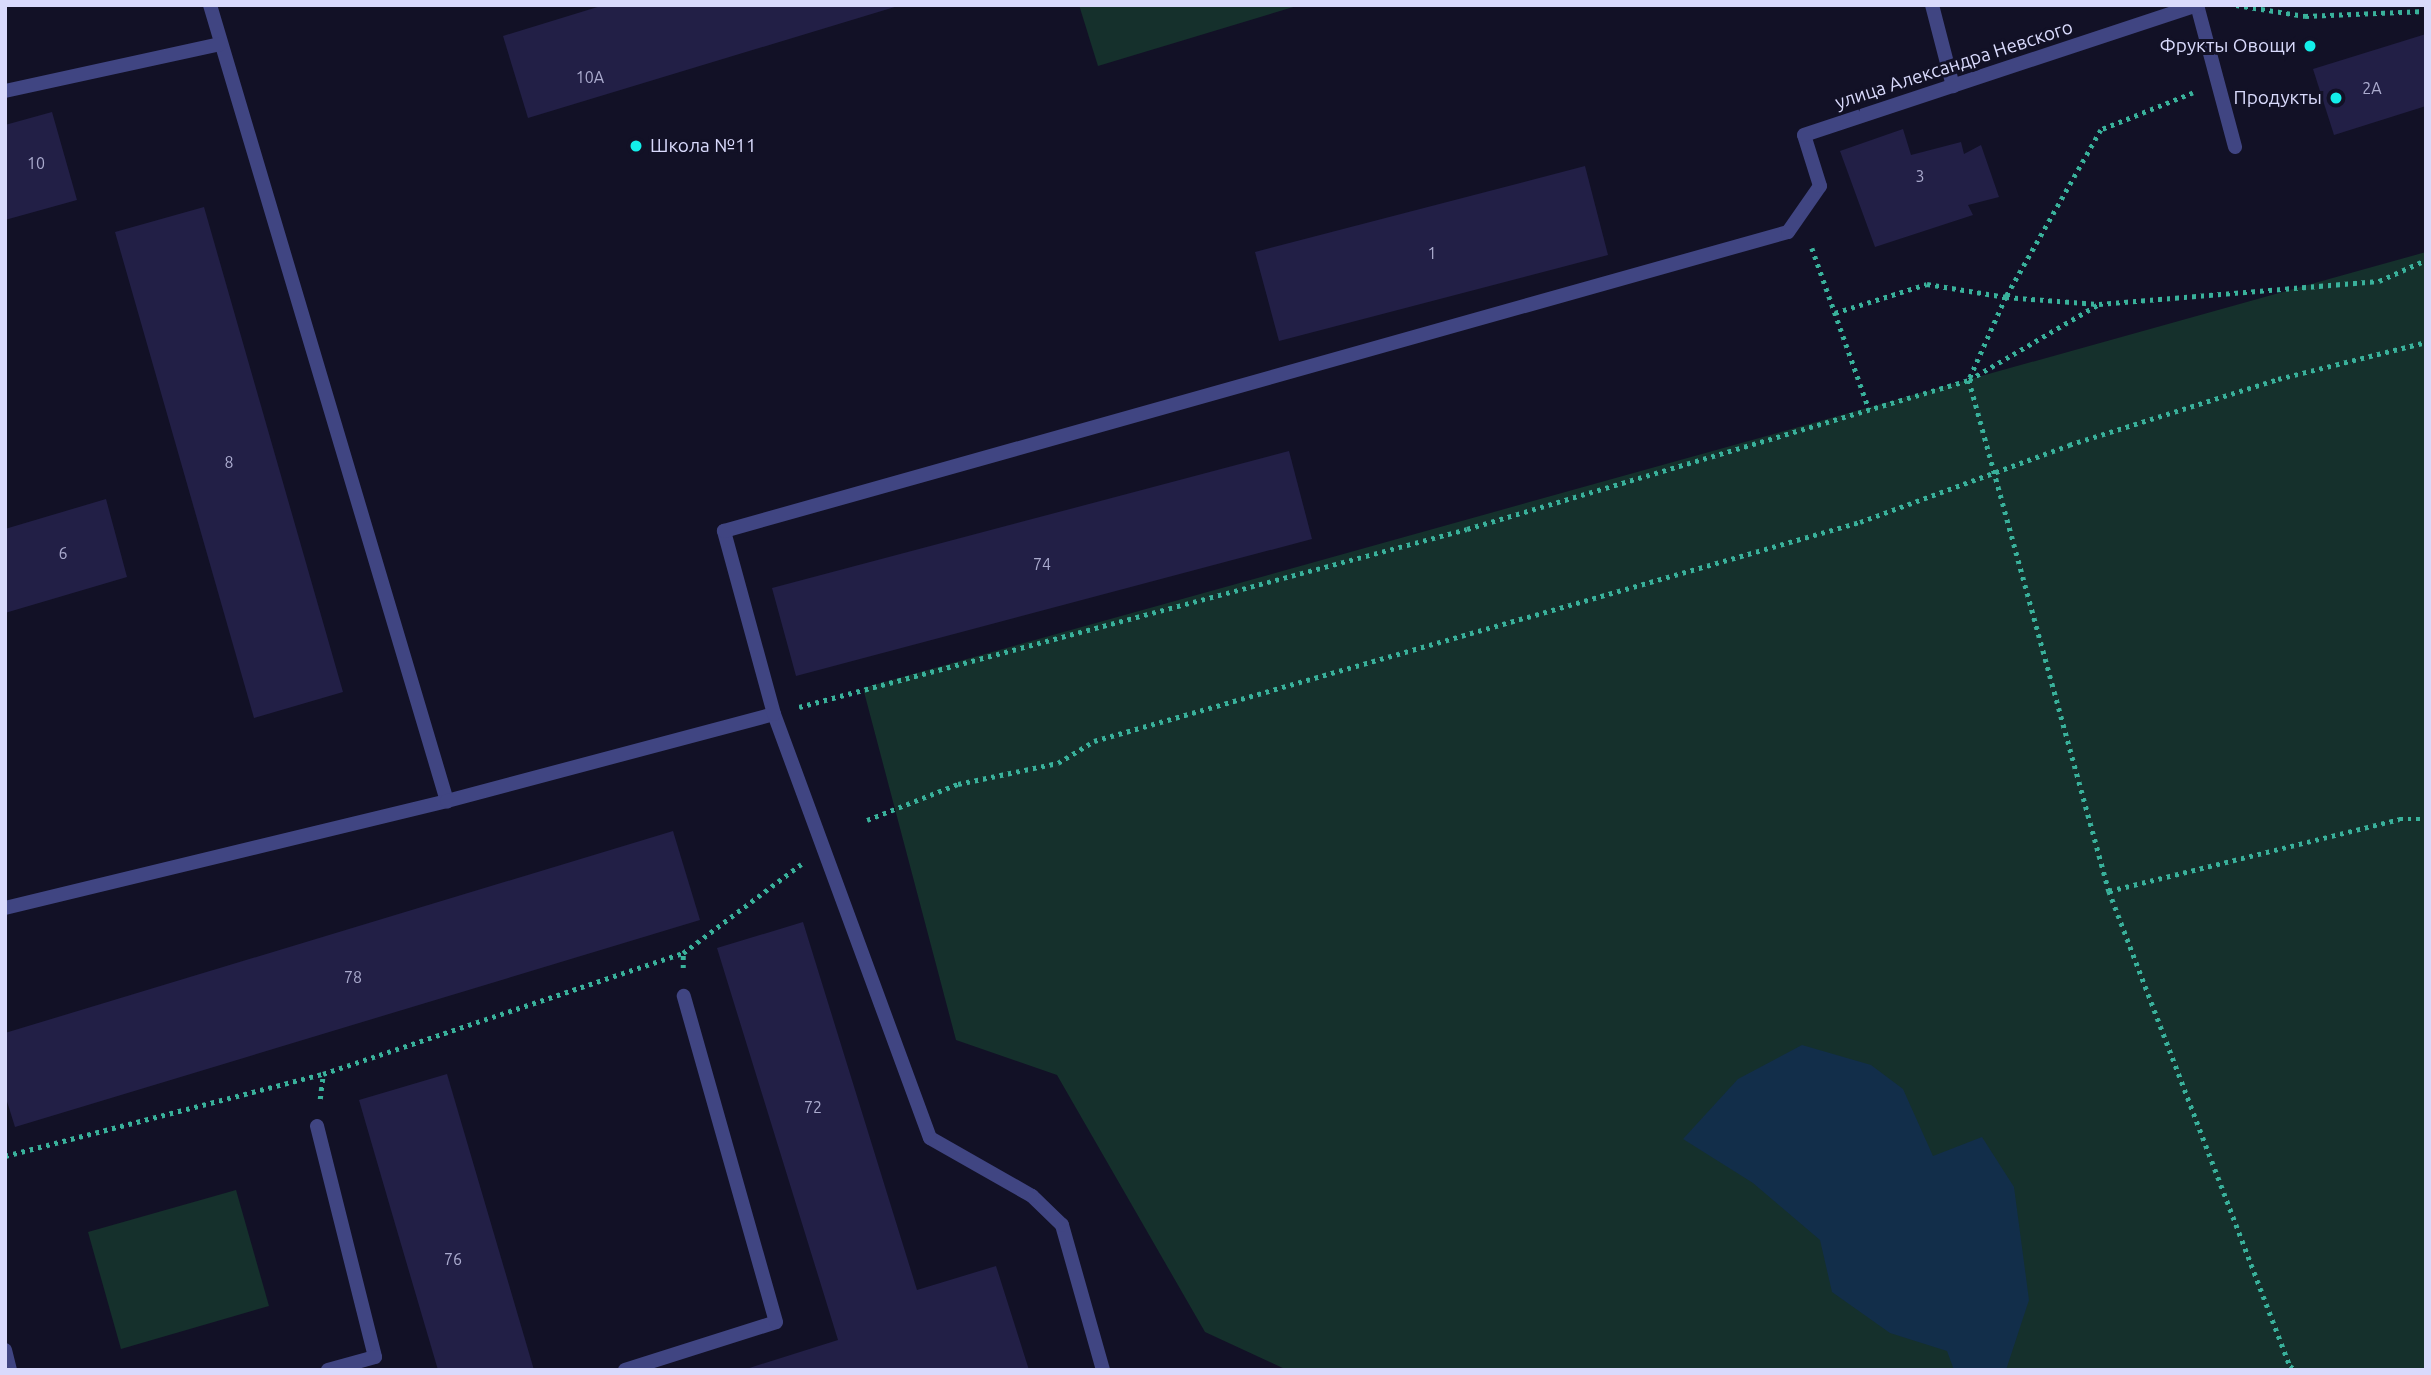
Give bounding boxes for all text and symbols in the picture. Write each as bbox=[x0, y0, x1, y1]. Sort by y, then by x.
street label: улица Александра Невского bbox=[1832, 16, 2076, 114]
place label: Фрукты Овощи bbox=[2159, 35, 2296, 57]
marker: Фрукты Овощи bbox=[2302, 38, 2318, 54]
house number: 10А bbox=[576, 67, 604, 87]
house number: 2А bbox=[2362, 78, 2382, 98]
place label: Продукты bbox=[2234, 87, 2322, 109]
marker: Продукты bbox=[2328, 90, 2344, 106]
place label: Школа №11 bbox=[650, 135, 757, 157]
marker: Школа №11 bbox=[628, 138, 644, 154]
house number: 10 bbox=[27, 153, 45, 173]
house number: 3 bbox=[1915, 166, 1925, 186]
house number: 1 bbox=[1427, 243, 1437, 263]
house number: 8 bbox=[224, 452, 234, 472]
house number: 6 bbox=[58, 543, 68, 563]
house number: 74 bbox=[1033, 554, 1051, 574]
house number: 78 bbox=[344, 967, 362, 987]
house number: 72 bbox=[804, 1097, 822, 1117]
house number: 76 bbox=[444, 1249, 462, 1269]

